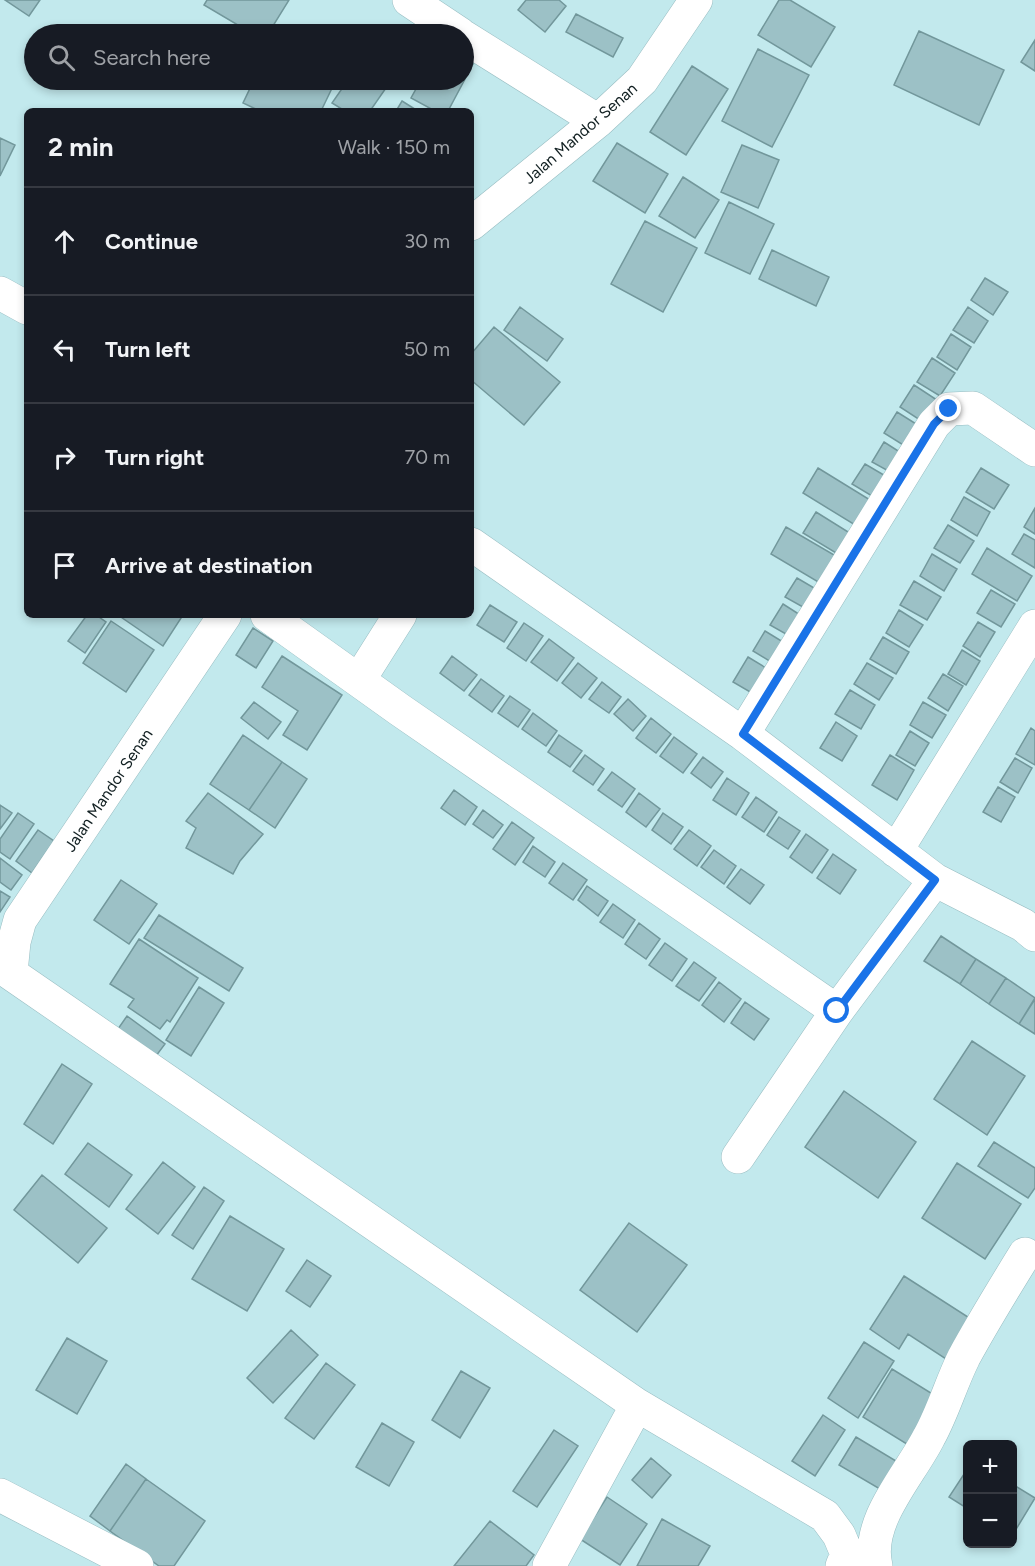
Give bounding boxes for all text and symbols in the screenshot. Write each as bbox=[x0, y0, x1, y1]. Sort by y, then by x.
search box bbox=[24, 24, 474, 90]
icon: search bbox=[45, 41, 78, 74]
text: Search here bbox=[93, 44, 211, 71]
street label: Jalan Mandor Senan bbox=[520, 79, 641, 188]
text: 2 min bbox=[48, 131, 114, 163]
text: Walk · 150 m bbox=[338, 135, 450, 159]
icon: ahead bbox=[48, 225, 81, 258]
text: Continue bbox=[105, 228, 198, 255]
text: 30 m bbox=[404, 229, 450, 253]
icon: left bbox=[48, 333, 81, 366]
text: Turn left bbox=[105, 336, 191, 363]
text: 50 m bbox=[404, 337, 450, 361]
route end bbox=[935, 395, 961, 421]
icon: right bbox=[48, 441, 81, 474]
text: Turn right bbox=[105, 444, 204, 471]
text: 70 m bbox=[404, 445, 450, 469]
icon: arrive bbox=[48, 549, 81, 582]
text: Arrive at destination bbox=[105, 552, 313, 579]
street label: Jalan Mandor Senan bbox=[60, 725, 157, 855]
route start bbox=[823, 997, 849, 1023]
map controls bbox=[963, 1440, 1017, 1548]
button: + bbox=[963, 1440, 1017, 1494]
button: − bbox=[963, 1494, 1017, 1548]

